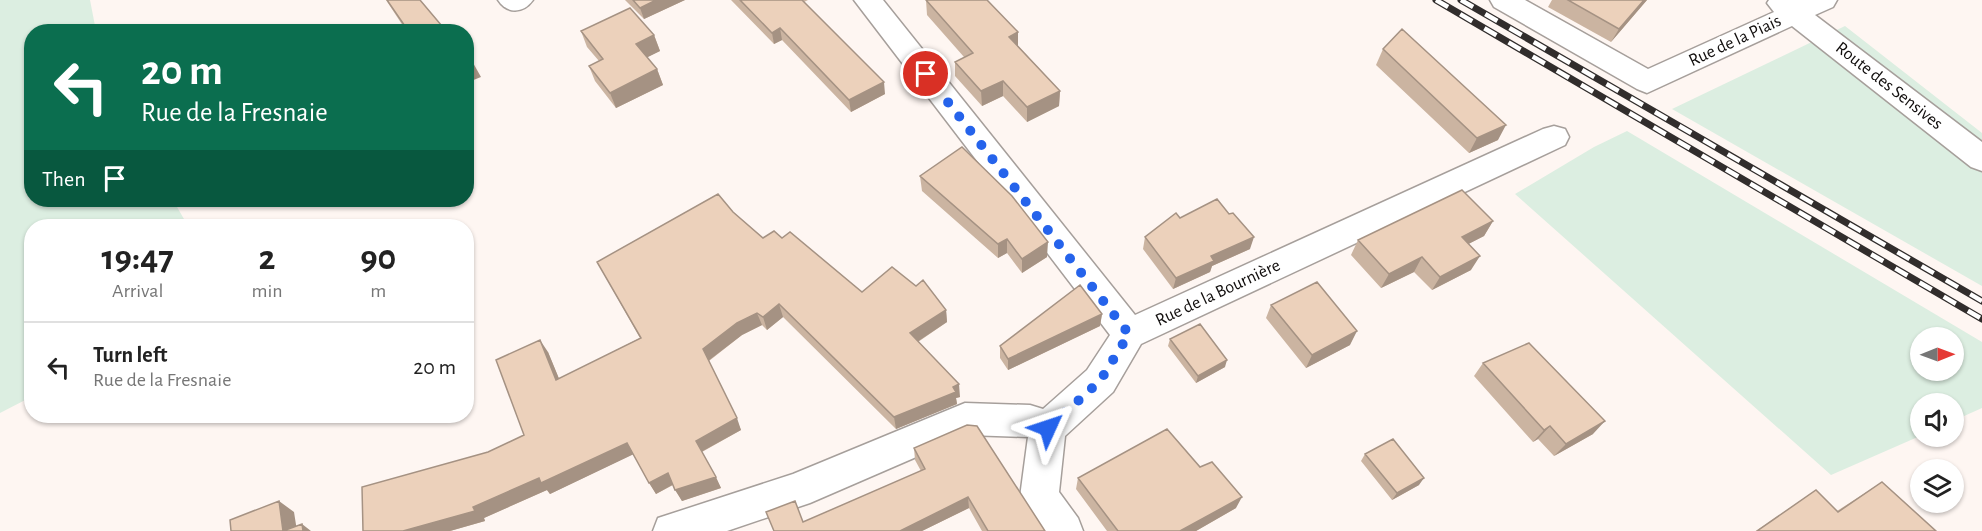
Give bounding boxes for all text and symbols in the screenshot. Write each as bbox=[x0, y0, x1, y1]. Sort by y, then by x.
street label: Rue de la Piais bbox=[1686, 12, 1784, 70]
street label: Route des Sensives bbox=[1832, 39, 1946, 133]
icon: left bbox=[42, 48, 120, 126]
pin bbox=[900, 48, 951, 99]
text: 20 m bbox=[141, 50, 223, 92]
icon: arrive bbox=[909, 57, 942, 90]
text: Rue de la Fresnaie bbox=[141, 99, 328, 126]
icon: arrive bbox=[98, 162, 131, 195]
text: Then bbox=[42, 168, 86, 190]
text: 19:47 bbox=[102, 240, 174, 276]
text: 2 bbox=[259, 240, 276, 276]
text: 90 bbox=[360, 240, 396, 276]
street label: Rue de la Bournière bbox=[1153, 256, 1283, 330]
text: Arrival bbox=[112, 281, 163, 301]
text: min bbox=[251, 281, 283, 301]
text: m bbox=[370, 281, 386, 301]
north arrow bbox=[1910, 327, 1964, 381]
map controls bbox=[1910, 327, 1964, 513]
text: Turn left bbox=[93, 344, 167, 366]
icon: left bbox=[42, 351, 75, 384]
text: 20 m bbox=[413, 356, 456, 378]
text: Rue de la Fresnaie bbox=[93, 370, 231, 390]
button: sound bbox=[1910, 393, 1964, 447]
position arrow bbox=[1016, 396, 1080, 460]
button: layers bbox=[1910, 459, 1964, 513]

